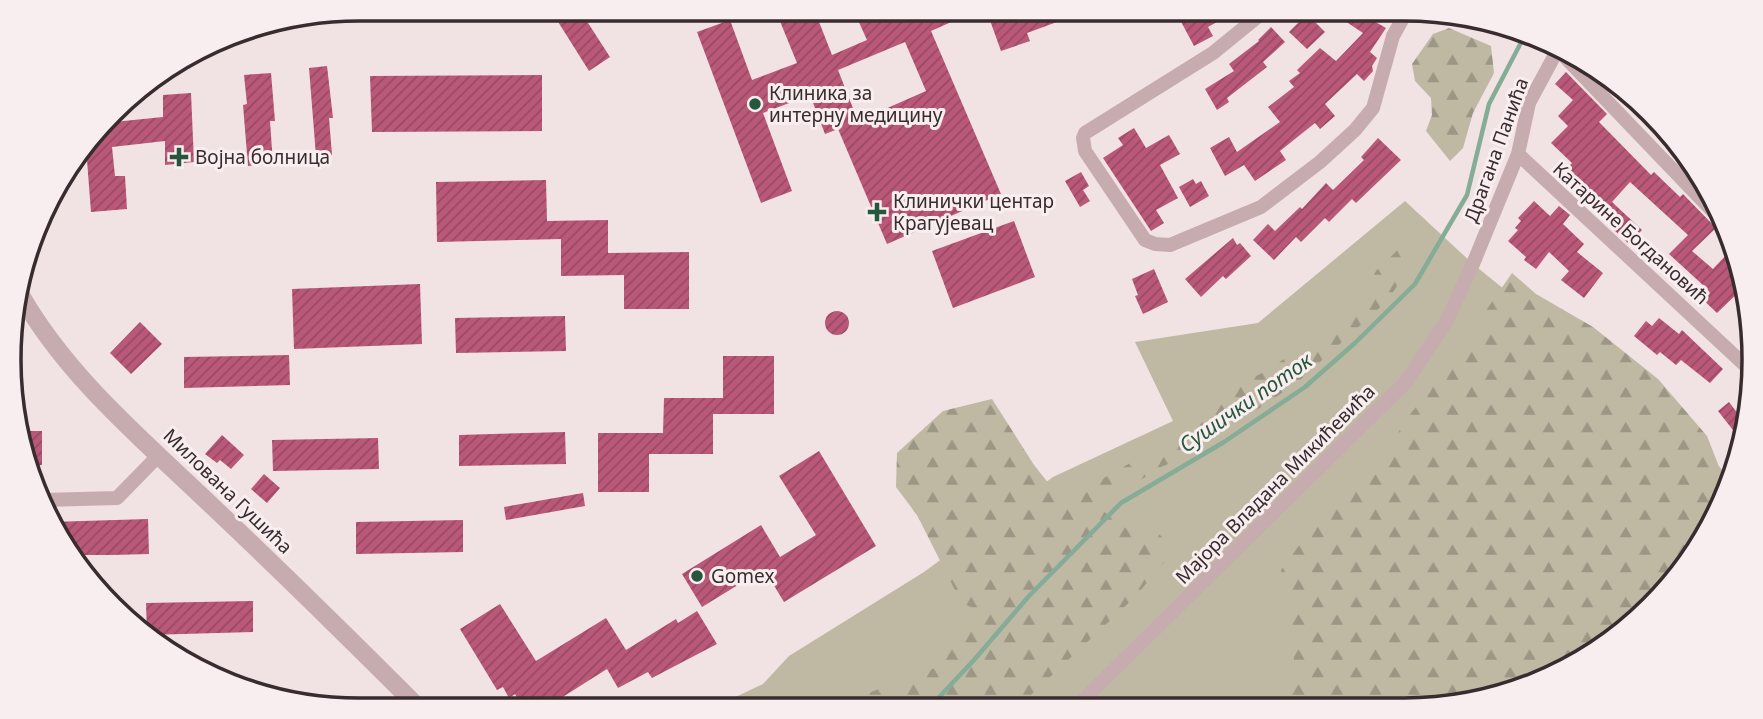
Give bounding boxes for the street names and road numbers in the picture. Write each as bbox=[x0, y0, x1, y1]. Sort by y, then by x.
street label: Драгана Панића bbox=[1458, 74, 1534, 226]
street label: Катарине Богдановић bbox=[1547, 156, 1715, 310]
street label: Мајора Владана Микићевића bbox=[1170, 379, 1380, 589]
street label: Милована Гушића bbox=[158, 423, 298, 559]

